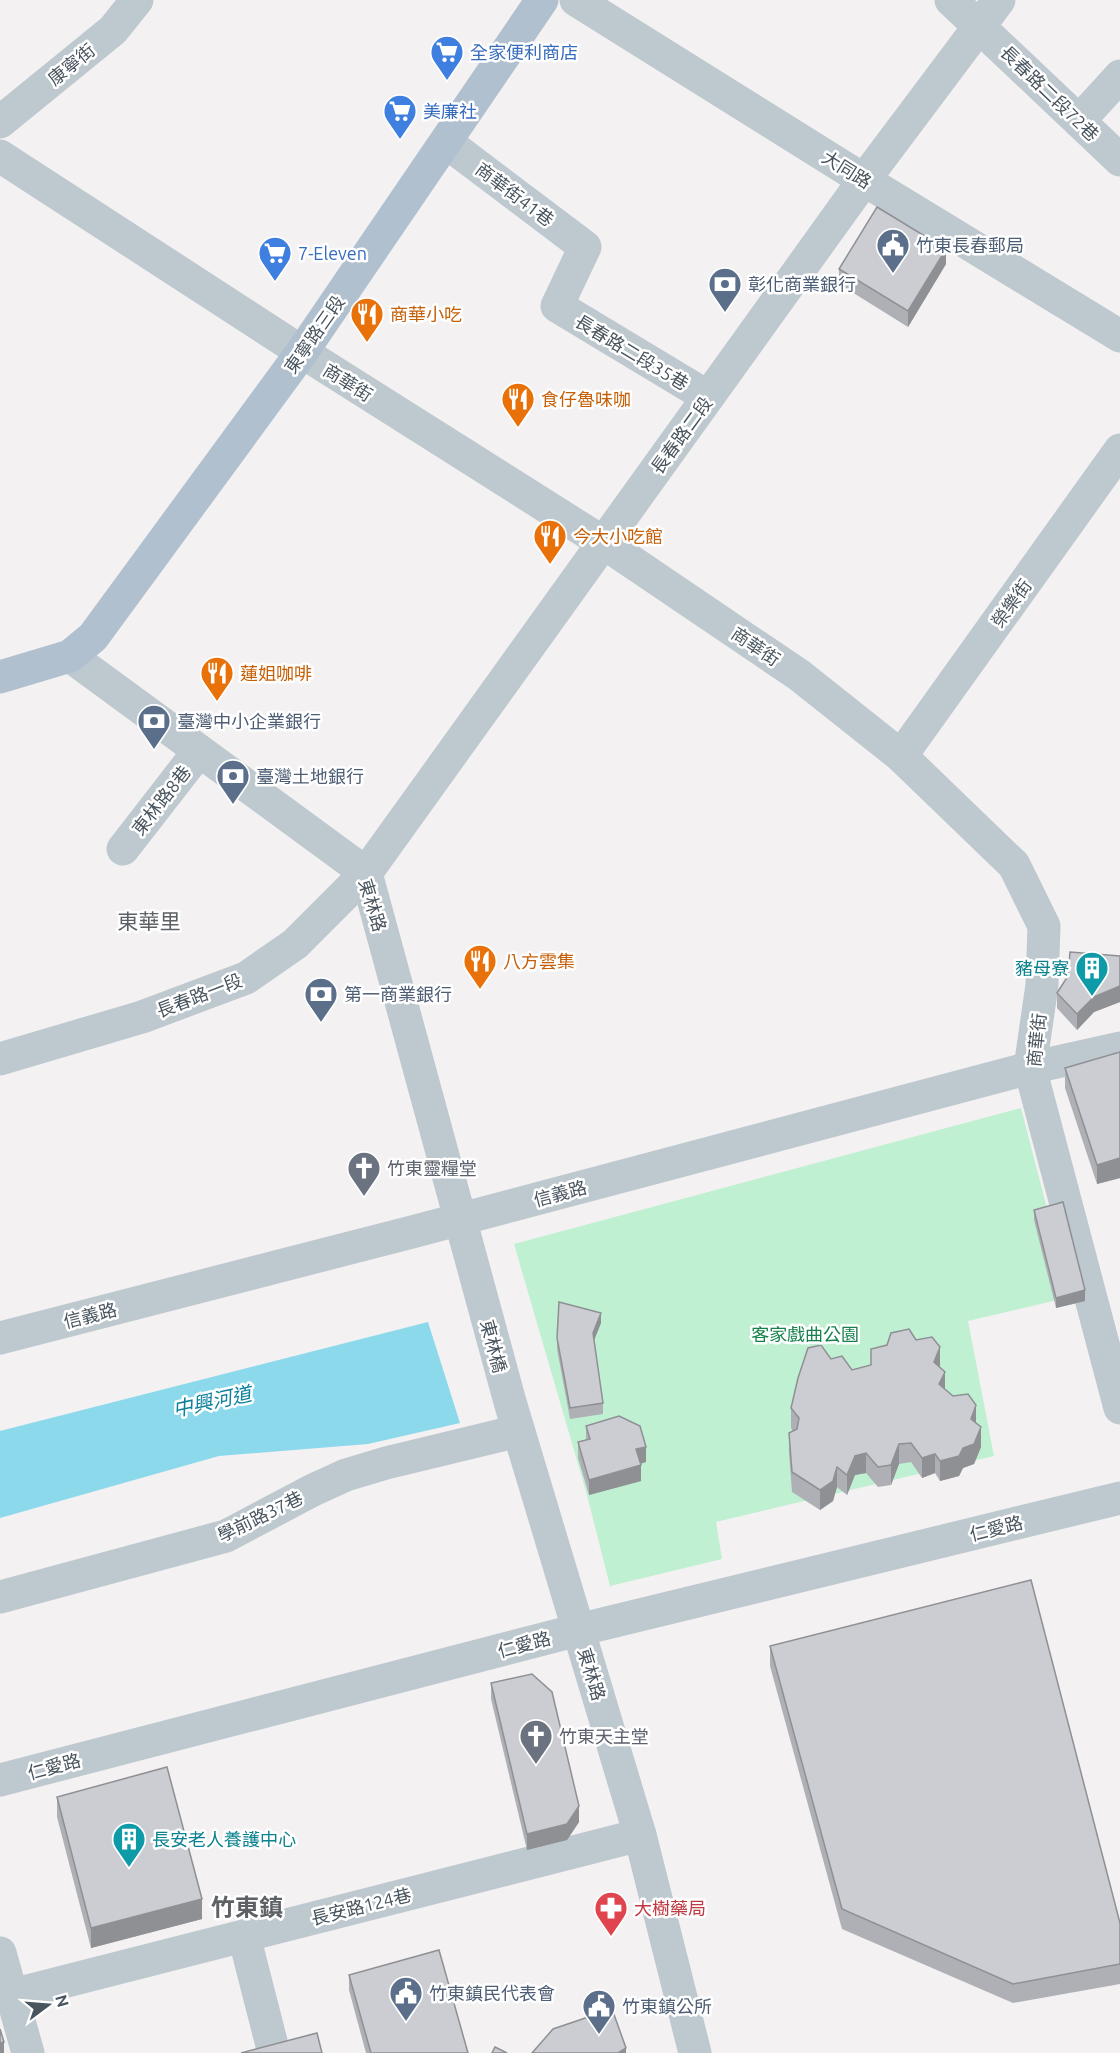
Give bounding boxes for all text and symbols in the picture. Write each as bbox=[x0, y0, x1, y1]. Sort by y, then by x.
supermarket icon: 全家便利商店 bbox=[429, 34, 465, 81]
street label: 康寧街 bbox=[44, 39, 98, 89]
street label: 長春路二段72巷 bbox=[997, 41, 1103, 145]
place label: 全家便利商店 bbox=[470, 42, 578, 62]
supermarket icon: 美廉社 bbox=[382, 93, 418, 140]
place label: 美廉社 bbox=[423, 101, 477, 121]
street label: 大同路 bbox=[819, 146, 875, 192]
street label: 商華街41巷 bbox=[472, 158, 558, 230]
public building icon: 竹東長春郵局 bbox=[875, 227, 911, 274]
supermarket icon: 7-Eleven bbox=[257, 235, 293, 282]
place label: 竹東長春郵局 bbox=[916, 235, 1024, 255]
place label: 7-Eleven bbox=[298, 243, 367, 263]
bank icon: 彰化商業銀行 bbox=[707, 266, 743, 313]
place label: 彰化商業銀行 bbox=[748, 274, 856, 294]
street label: 東寧路三段 bbox=[280, 291, 348, 377]
restaurant icon: 商華小吃 bbox=[349, 296, 385, 343]
place label: 商華小吃 bbox=[390, 304, 462, 324]
street label: 長春路二段35巷 bbox=[572, 310, 692, 394]
street label: 商華街 bbox=[320, 359, 376, 405]
restaurant icon: 食仔魯味咖 bbox=[500, 381, 536, 428]
place label: 食仔魯味咖 bbox=[541, 389, 631, 409]
street label: 長春路二段 bbox=[646, 393, 716, 477]
restaurant icon: 今大小吃館 bbox=[532, 518, 568, 565]
place label: 今大小吃館 bbox=[573, 526, 663, 546]
street label: 榮樂街 bbox=[987, 575, 1035, 631]
street label: 商華街 bbox=[728, 623, 784, 669]
restaurant icon: 蓮姐咖啡 bbox=[199, 655, 235, 702]
place label: 蓮姐咖啡 bbox=[240, 663, 312, 683]
bank icon: 臺灣中小企業銀行 bbox=[136, 703, 172, 750]
place label: 臺灣中小企業銀行 bbox=[177, 711, 321, 731]
bank icon: 臺灣土地銀行 bbox=[215, 758, 251, 805]
street label: 東林路8巷 bbox=[128, 761, 194, 839]
place label: 臺灣土地銀行 bbox=[256, 766, 364, 786]
street label: 東林路 bbox=[356, 876, 390, 934]
district label: 東華里 bbox=[118, 909, 181, 933]
restaurant icon: 八方雲集 bbox=[462, 943, 498, 990]
building icon: 豬母寮 bbox=[1074, 950, 1110, 997]
place label: 八方雲集 bbox=[503, 951, 575, 971]
place label: 豬母寮 bbox=[1015, 958, 1069, 978]
street label: 長春路一段 bbox=[153, 970, 245, 1020]
bank icon: 第一商業銀行 bbox=[303, 976, 339, 1023]
place label: 第一商業銀行 bbox=[344, 984, 452, 1004]
street label: 商華街 bbox=[1023, 1012, 1049, 1068]
church icon: 竹東靈糧堂 bbox=[346, 1150, 382, 1197]
place label: 竹東靈糧堂 bbox=[387, 1158, 477, 1178]
street label: 信義路 bbox=[531, 1176, 589, 1210]
street label: 信義路 bbox=[61, 1299, 119, 1331]
street label: 東林橋 bbox=[477, 1317, 511, 1375]
park label: 客家戲曲公園 bbox=[751, 1324, 859, 1344]
water label: 中興河道 bbox=[170, 1381, 256, 1421]
street label: 學前路37巷 bbox=[214, 1487, 306, 1545]
street label: 仁愛路 bbox=[967, 1512, 1025, 1544]
street label: 仁愛路 bbox=[495, 1627, 553, 1661]
street label: 東林路 bbox=[575, 1645, 609, 1703]
church icon: 竹東天主堂 bbox=[518, 1718, 554, 1765]
place label: 竹東天主堂 bbox=[559, 1726, 649, 1746]
street label: 仁愛路 bbox=[25, 1749, 83, 1783]
building icon: 長安老人養護中心 bbox=[111, 1821, 147, 1868]
place label: 長安老人養護中心 bbox=[152, 1829, 296, 1849]
street label: 長安路124巷 bbox=[309, 1884, 413, 1928]
pharmacy icon: 大樹藥局 bbox=[593, 1890, 629, 1937]
district label: 竹東鎮 bbox=[211, 1894, 283, 1921]
place label: 大樹藥局 bbox=[634, 1898, 706, 1918]
north arrow bbox=[18, 1975, 78, 2035]
public building icon: 竹東鎮民代表會 bbox=[388, 1975, 424, 2022]
place label: 竹東鎮民代表會 bbox=[429, 1983, 555, 2003]
public building icon: 竹東鎮公所 bbox=[581, 1988, 617, 2035]
text: N bbox=[52, 1993, 73, 2009]
place label: 竹東鎮公所 bbox=[622, 1996, 712, 2016]

